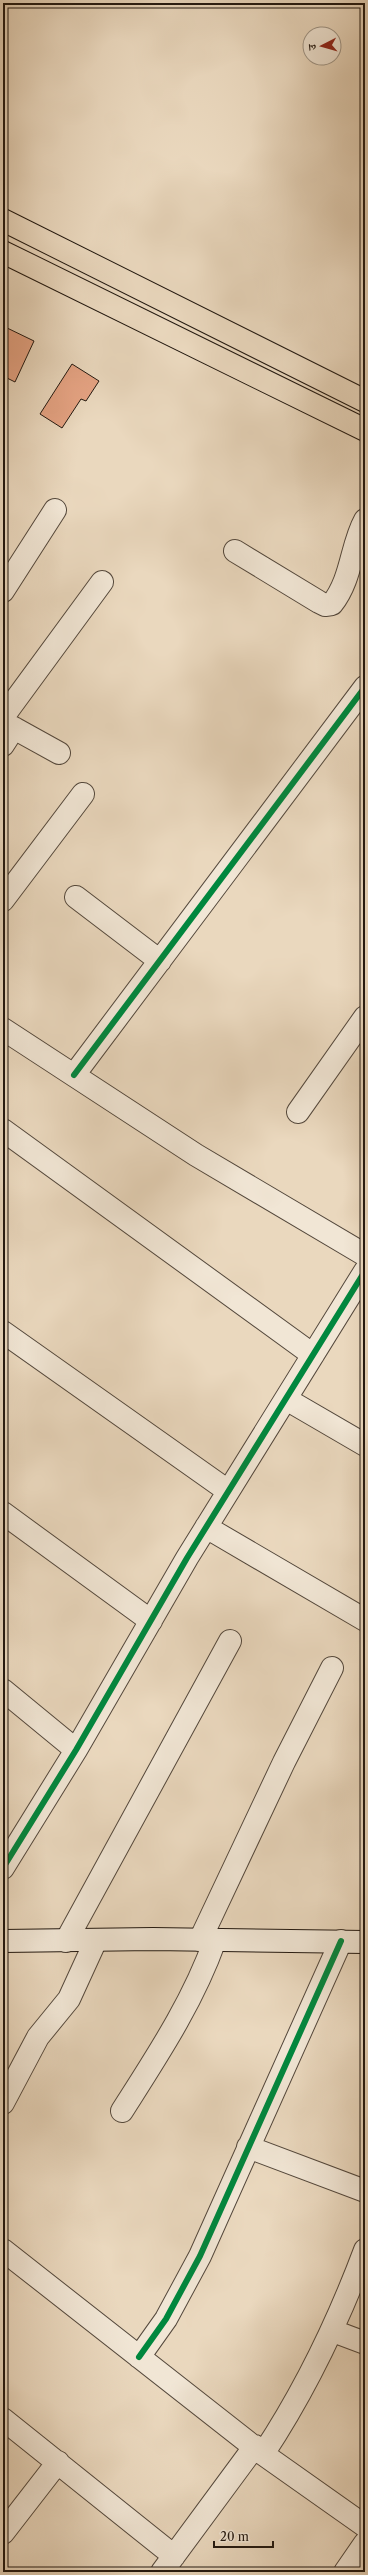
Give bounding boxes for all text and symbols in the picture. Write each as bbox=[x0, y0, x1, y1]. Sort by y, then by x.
north arrow bbox=[302, 26, 342, 66]
text: उ bbox=[305, 42, 319, 52]
scale bar bbox=[214, 2523, 273, 2549]
text: 20 m bbox=[220, 2529, 249, 2544]

